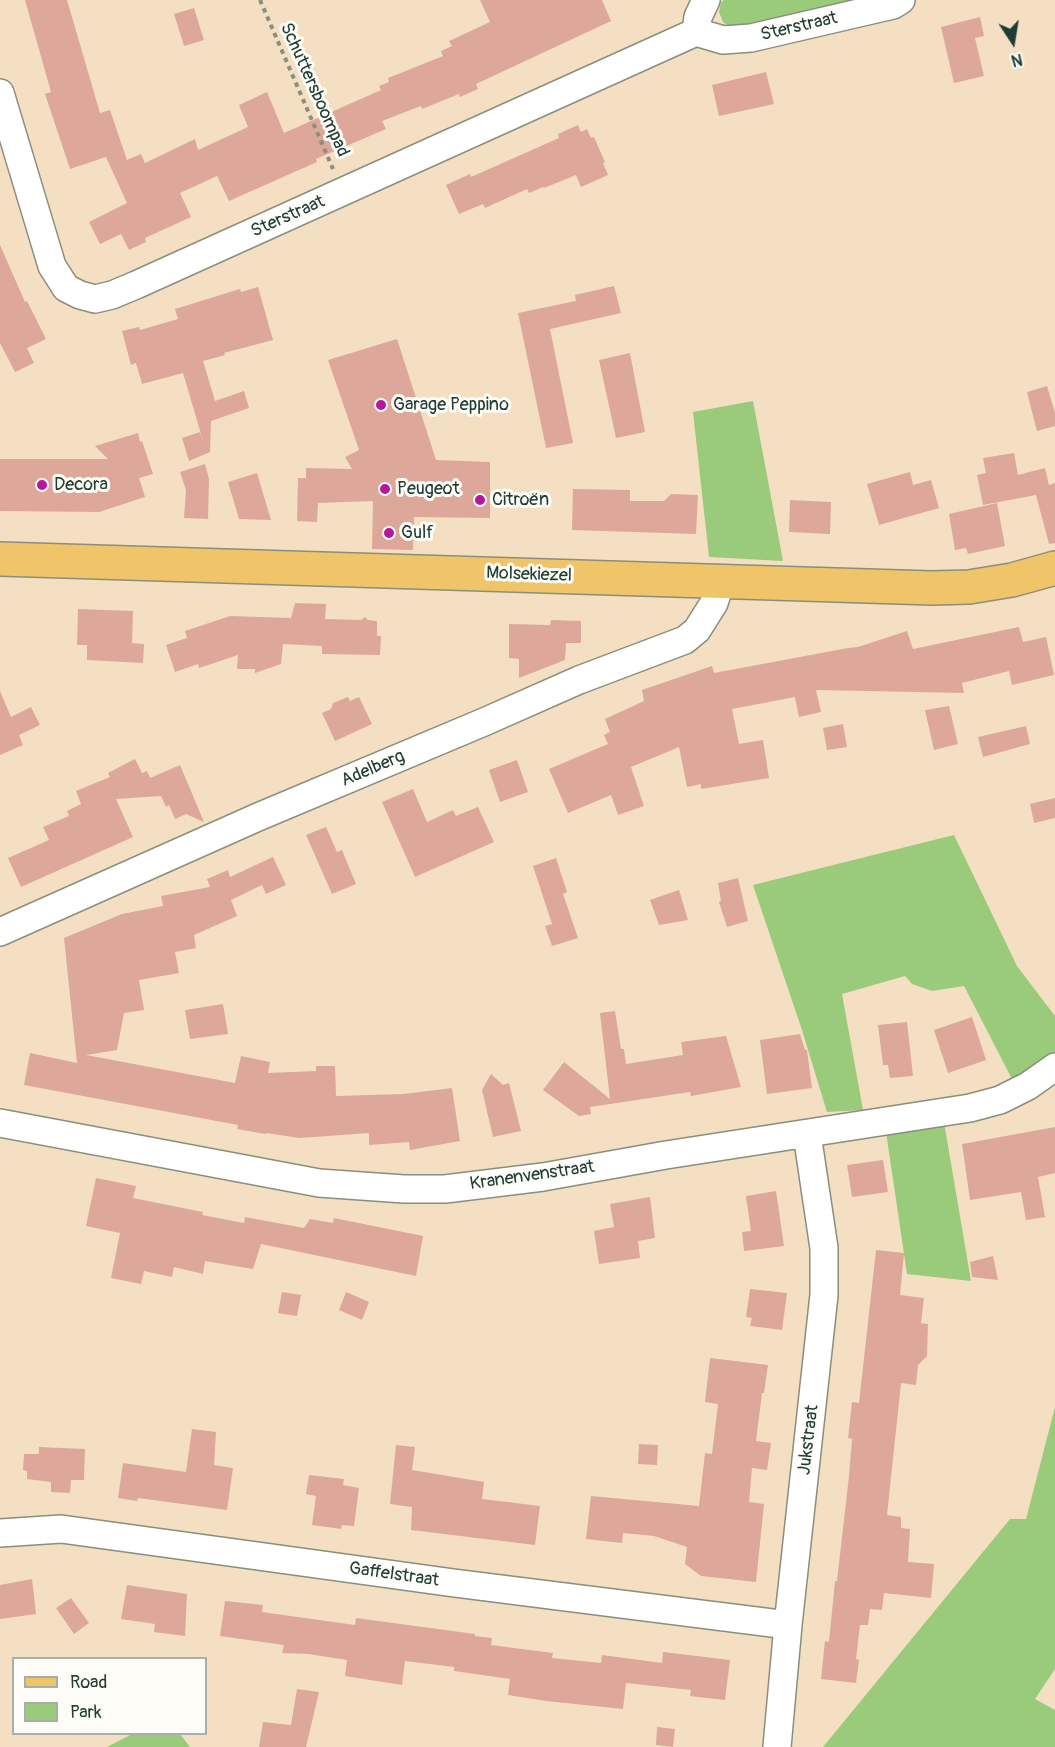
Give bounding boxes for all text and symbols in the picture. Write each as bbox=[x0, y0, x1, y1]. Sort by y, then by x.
street label: Sterstraat bbox=[758, 8, 840, 46]
north arrow bbox=[983, 12, 1043, 72]
street label: Schuttersboompad bbox=[275, 20, 353, 160]
text: N bbox=[1009, 49, 1024, 71]
street label: Sterstraat bbox=[248, 191, 328, 243]
place label: Garage Peppino bbox=[393, 394, 509, 416]
marker: Garage Peppino bbox=[374, 398, 388, 412]
place label: Decora bbox=[54, 474, 108, 496]
marker: Decora bbox=[35, 478, 49, 492]
place label: Peugeot bbox=[397, 478, 460, 500]
marker: Peugeot bbox=[378, 482, 392, 496]
place label: Citroën bbox=[492, 489, 549, 511]
marker: Citroën bbox=[473, 493, 487, 507]
place label: Gulf bbox=[401, 522, 434, 544]
marker: Gulf bbox=[382, 526, 396, 540]
street label: Molsekiezel bbox=[486, 563, 572, 587]
street label: Adelberg bbox=[338, 746, 408, 792]
street label: Kranenvenstraat bbox=[468, 1157, 596, 1195]
street label: Jukstraat bbox=[794, 1404, 824, 1476]
street label: Gaffelstraat bbox=[348, 1558, 440, 1592]
legend bbox=[12, 1657, 207, 1735]
text: Road bbox=[70, 1671, 107, 1694]
text: Park bbox=[70, 1701, 102, 1724]

